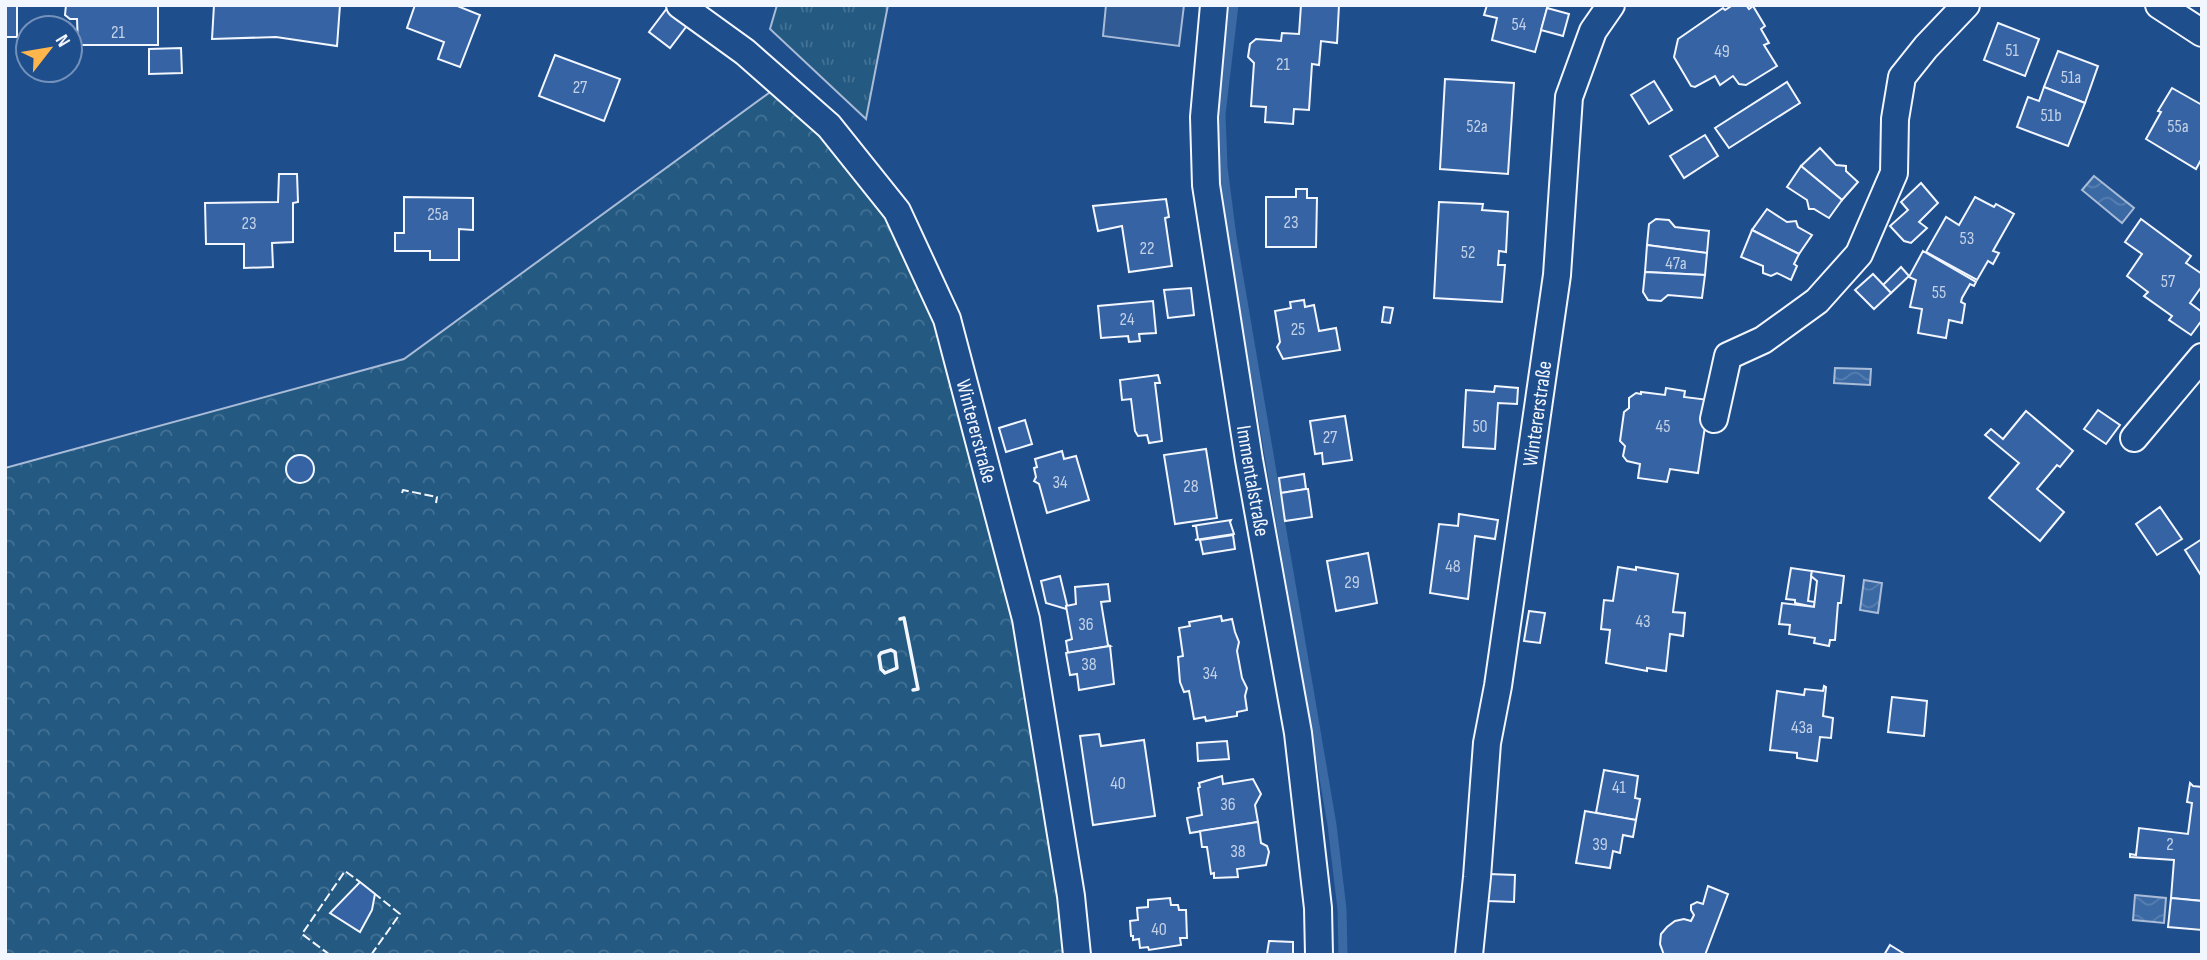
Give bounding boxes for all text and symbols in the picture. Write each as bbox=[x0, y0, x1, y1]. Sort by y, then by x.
north arrow bbox=[14, 14, 84, 84]
house number: 54 bbox=[1512, 14, 1527, 35]
house number: 21 bbox=[111, 22, 126, 43]
text: N bbox=[50, 31, 75, 51]
house number: 51 bbox=[2005, 40, 2019, 61]
house number: 49 bbox=[1714, 41, 1730, 62]
house number: 21 bbox=[1276, 54, 1291, 75]
house number: 51a bbox=[2061, 67, 2081, 88]
house number: 27 bbox=[573, 77, 588, 98]
house number: 51b bbox=[2040, 105, 2062, 126]
house number: 52a bbox=[1466, 116, 1488, 137]
house number: 55a bbox=[2167, 116, 2189, 137]
house number: 25a bbox=[427, 204, 449, 225]
house number: 23 bbox=[1284, 212, 1299, 233]
house number: 23 bbox=[242, 213, 257, 234]
house number: 53 bbox=[1960, 228, 1974, 249]
house number: 22 bbox=[1140, 238, 1154, 259]
house number: 52 bbox=[1461, 242, 1475, 263]
house number: 47a bbox=[1665, 253, 1687, 274]
house number: 57 bbox=[2161, 271, 2176, 292]
house number: 55 bbox=[1932, 282, 1946, 303]
house number: 24 bbox=[1120, 309, 1135, 330]
house number: 25 bbox=[1291, 319, 1305, 340]
street label: Wintererstraße bbox=[1517, 359, 1557, 468]
street label: Wintererstraße bbox=[951, 377, 1002, 486]
house number: 50 bbox=[1472, 416, 1488, 437]
house number: 45 bbox=[1656, 416, 1670, 437]
street label: Immentalstraße bbox=[1231, 424, 1275, 538]
house number: 27 bbox=[1323, 427, 1338, 448]
house number: 34 bbox=[1052, 472, 1068, 493]
house number: 28 bbox=[1183, 476, 1199, 497]
house number: 48 bbox=[1445, 556, 1461, 577]
house number: 29 bbox=[1344, 572, 1360, 593]
house number: 43 bbox=[1635, 611, 1651, 632]
house number: 36 bbox=[1078, 614, 1094, 635]
house number: 38 bbox=[1081, 654, 1097, 675]
house number: 34 bbox=[1202, 663, 1218, 684]
house number: 43a bbox=[1791, 717, 1813, 738]
house number: 40 bbox=[1110, 773, 1126, 794]
house number: 41 bbox=[1612, 777, 1627, 798]
house number: 36 bbox=[1220, 794, 1236, 815]
house number: 39 bbox=[1592, 834, 1608, 855]
house number: 2 bbox=[2166, 834, 2174, 855]
house number: 38 bbox=[1230, 841, 1246, 862]
house number: 40 bbox=[1151, 919, 1167, 940]

